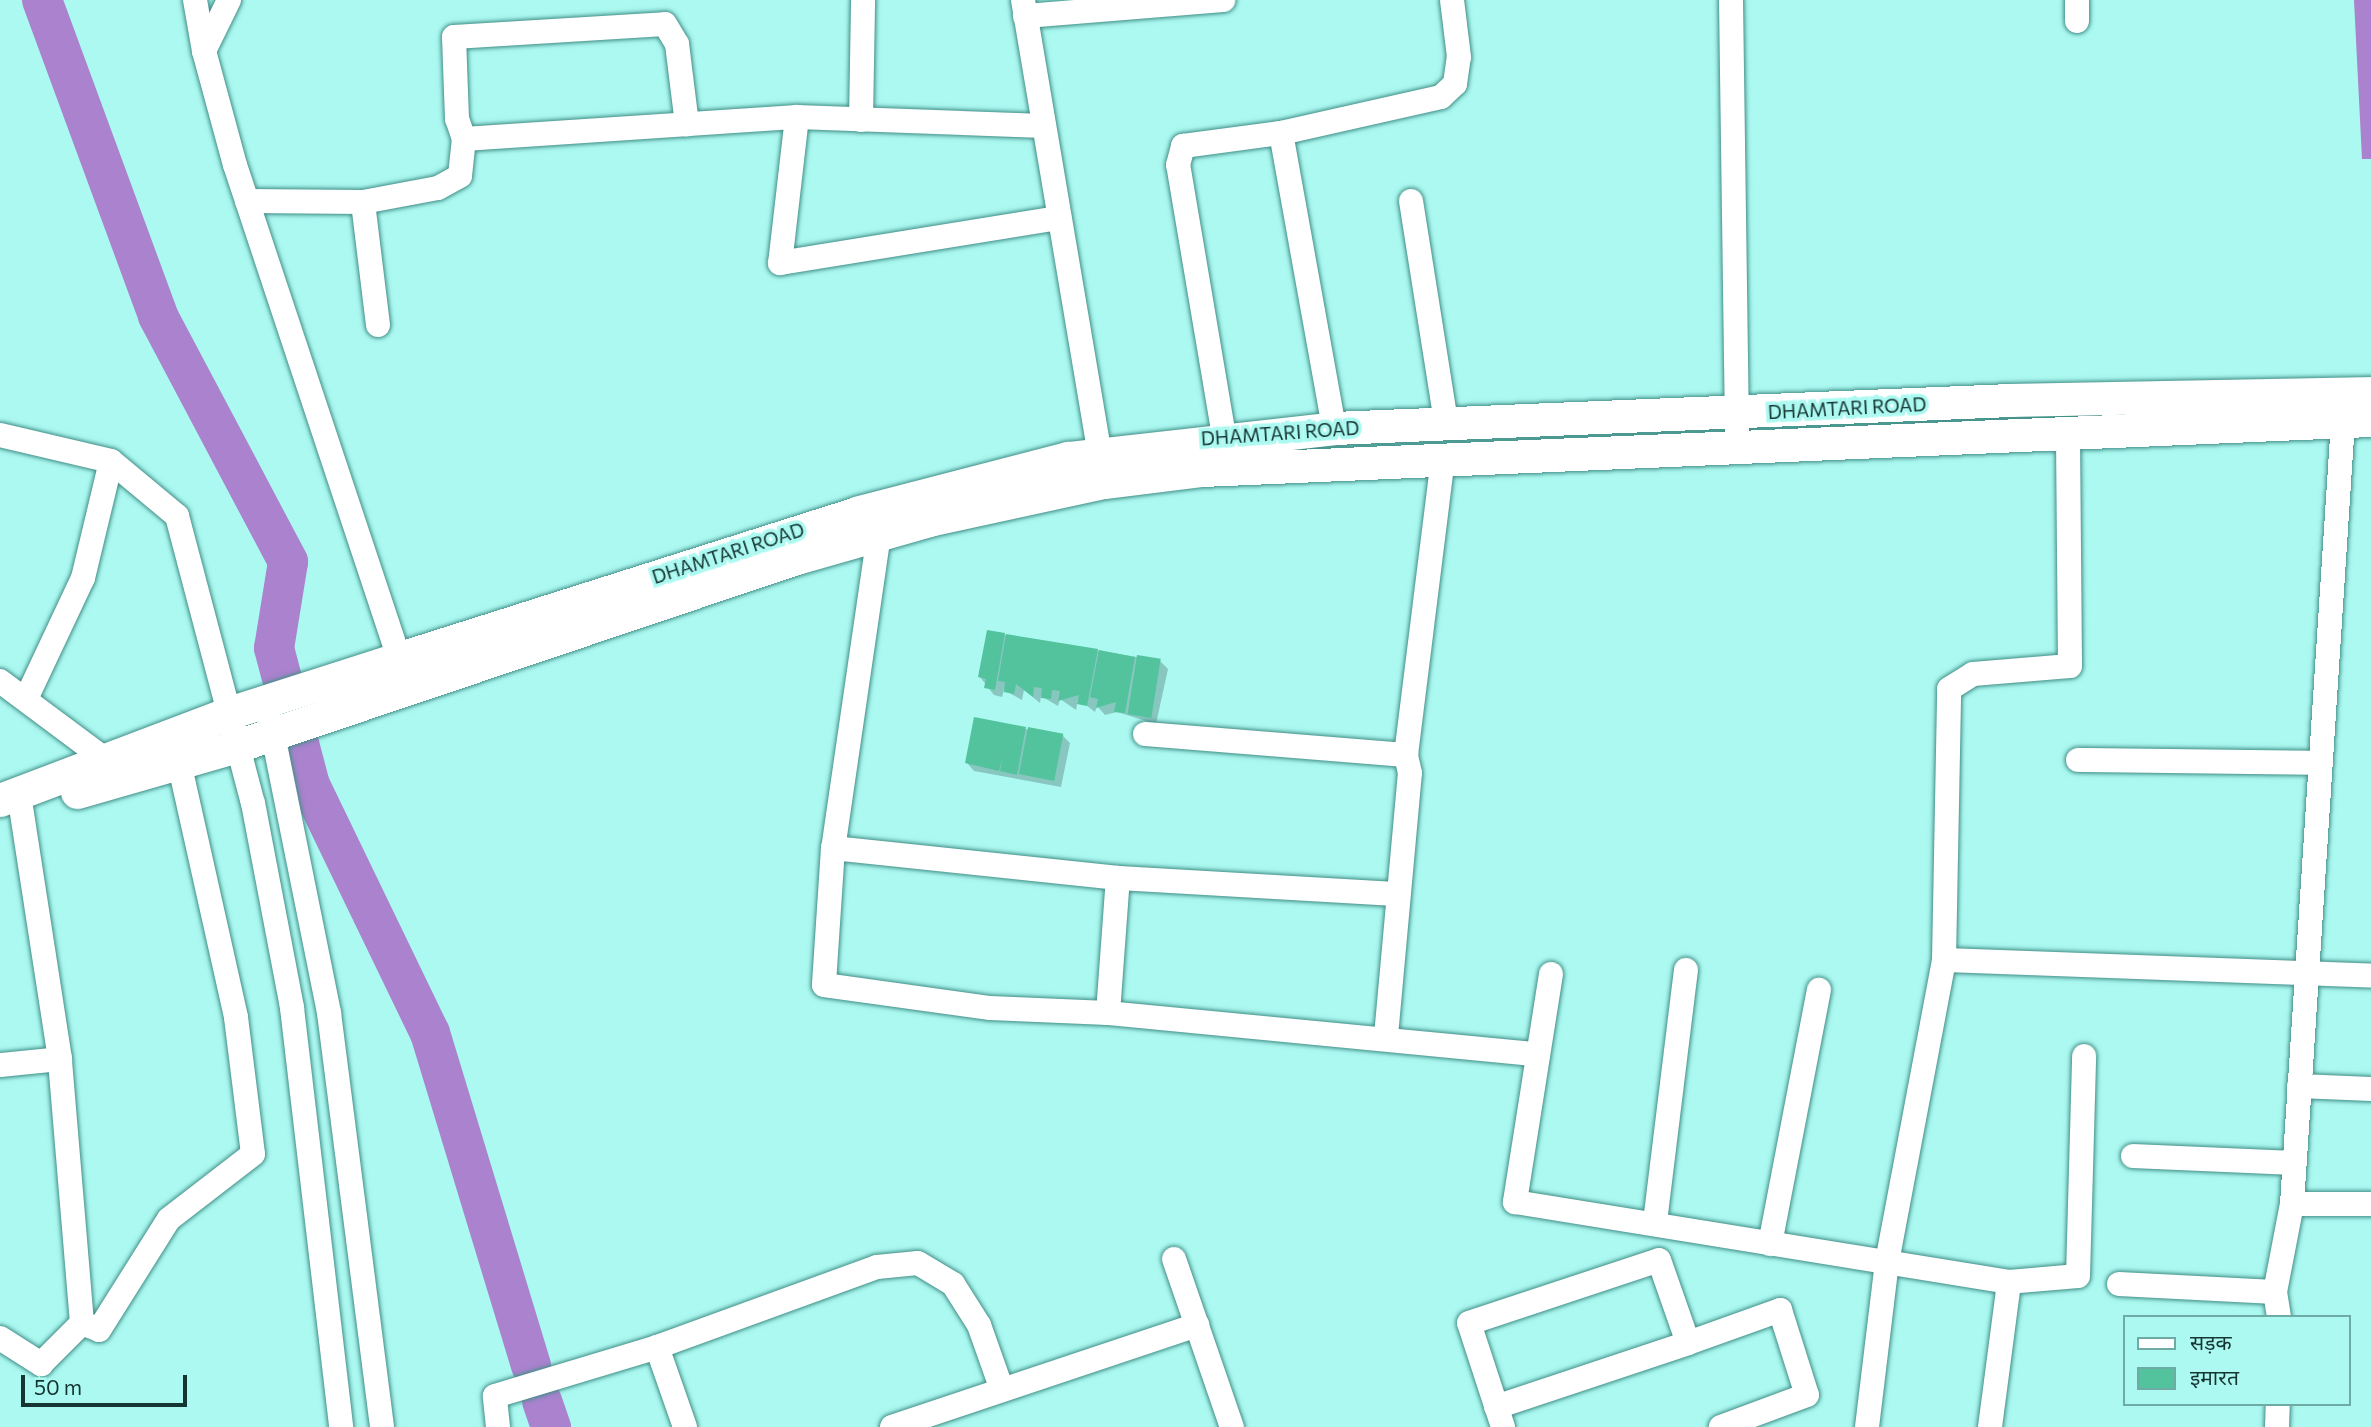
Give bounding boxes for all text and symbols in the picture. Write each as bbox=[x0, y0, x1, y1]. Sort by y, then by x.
street label: DHAMTARI ROAD bbox=[1767, 392, 1927, 424]
street label: DHAMTARI ROAD bbox=[1200, 416, 1360, 450]
street label: DHAMTARI ROAD bbox=[649, 518, 807, 588]
legend bbox=[2122, 1315, 2350, 1406]
text: सड़क bbox=[2190, 1329, 2232, 1354]
scale bar bbox=[24, 1360, 191, 1404]
text: इमारत bbox=[2190, 1364, 2239, 1389]
text: 50 m bbox=[34, 1374, 82, 1399]

